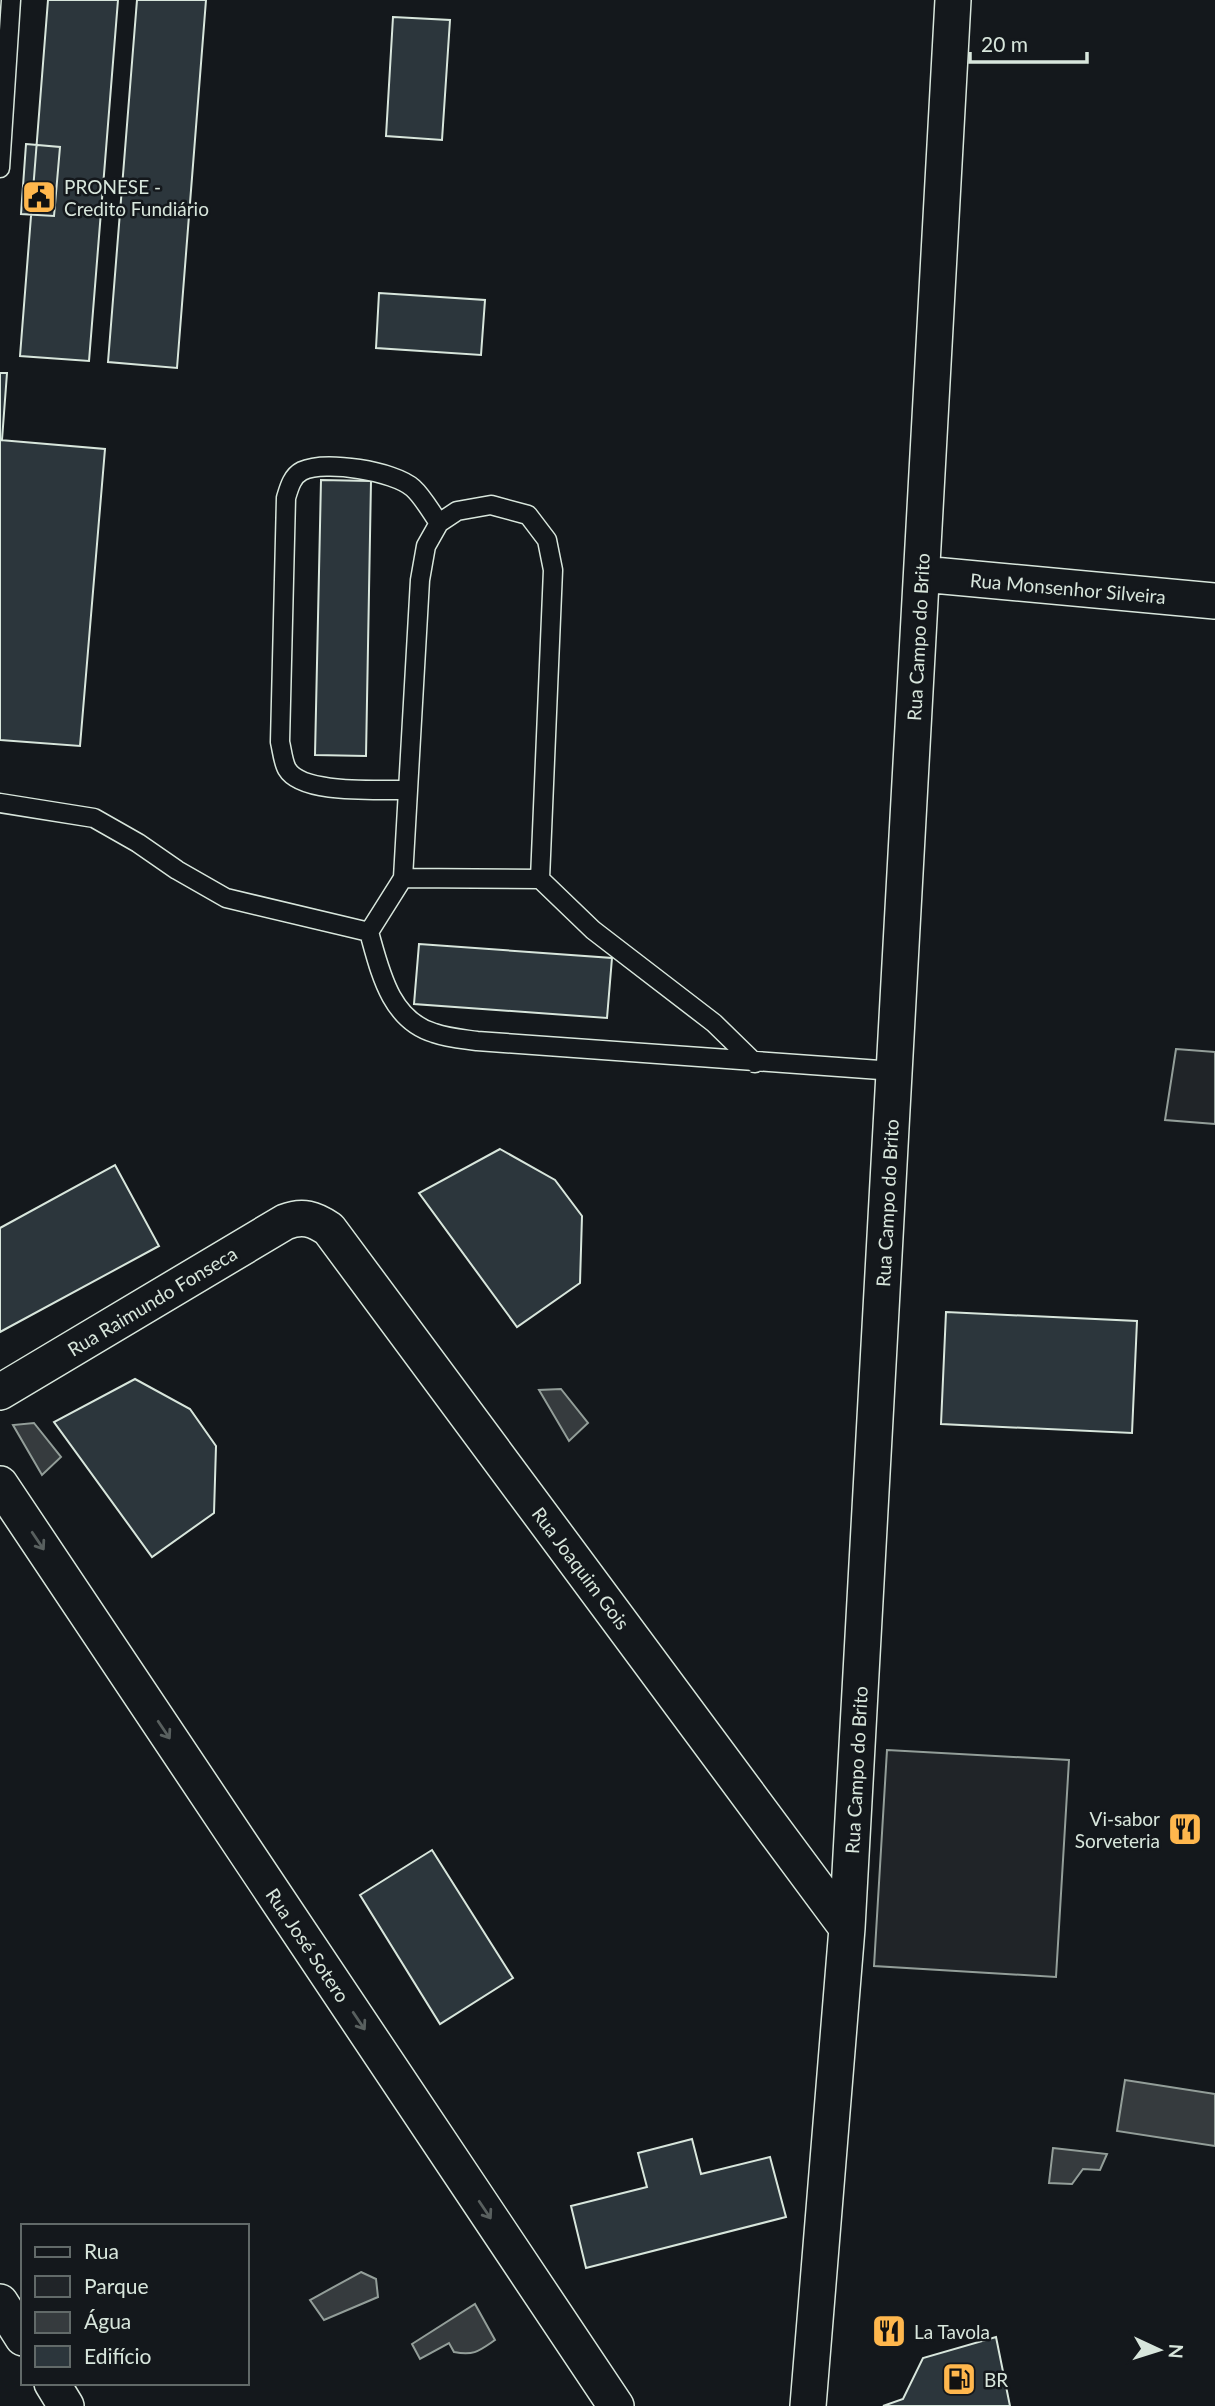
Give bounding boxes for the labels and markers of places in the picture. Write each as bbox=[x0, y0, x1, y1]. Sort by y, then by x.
place label: PRONESE - Credito Fundiário bbox=[64, 175, 209, 220]
public building icon: PRONESE - Credito Fundiário bbox=[20, 178, 58, 216]
place label: Vi-sabor Sorveteria bbox=[1075, 1807, 1160, 1852]
restaurant icon: Vi-sabor Sorveteria bbox=[1166, 1810, 1204, 1848]
restaurant icon: La Tavola bbox=[870, 2312, 908, 2350]
place label: La Tavola bbox=[914, 2320, 990, 2343]
fuel station icon: BR bbox=[940, 2360, 978, 2398]
place label: BR bbox=[984, 2368, 1008, 2391]

